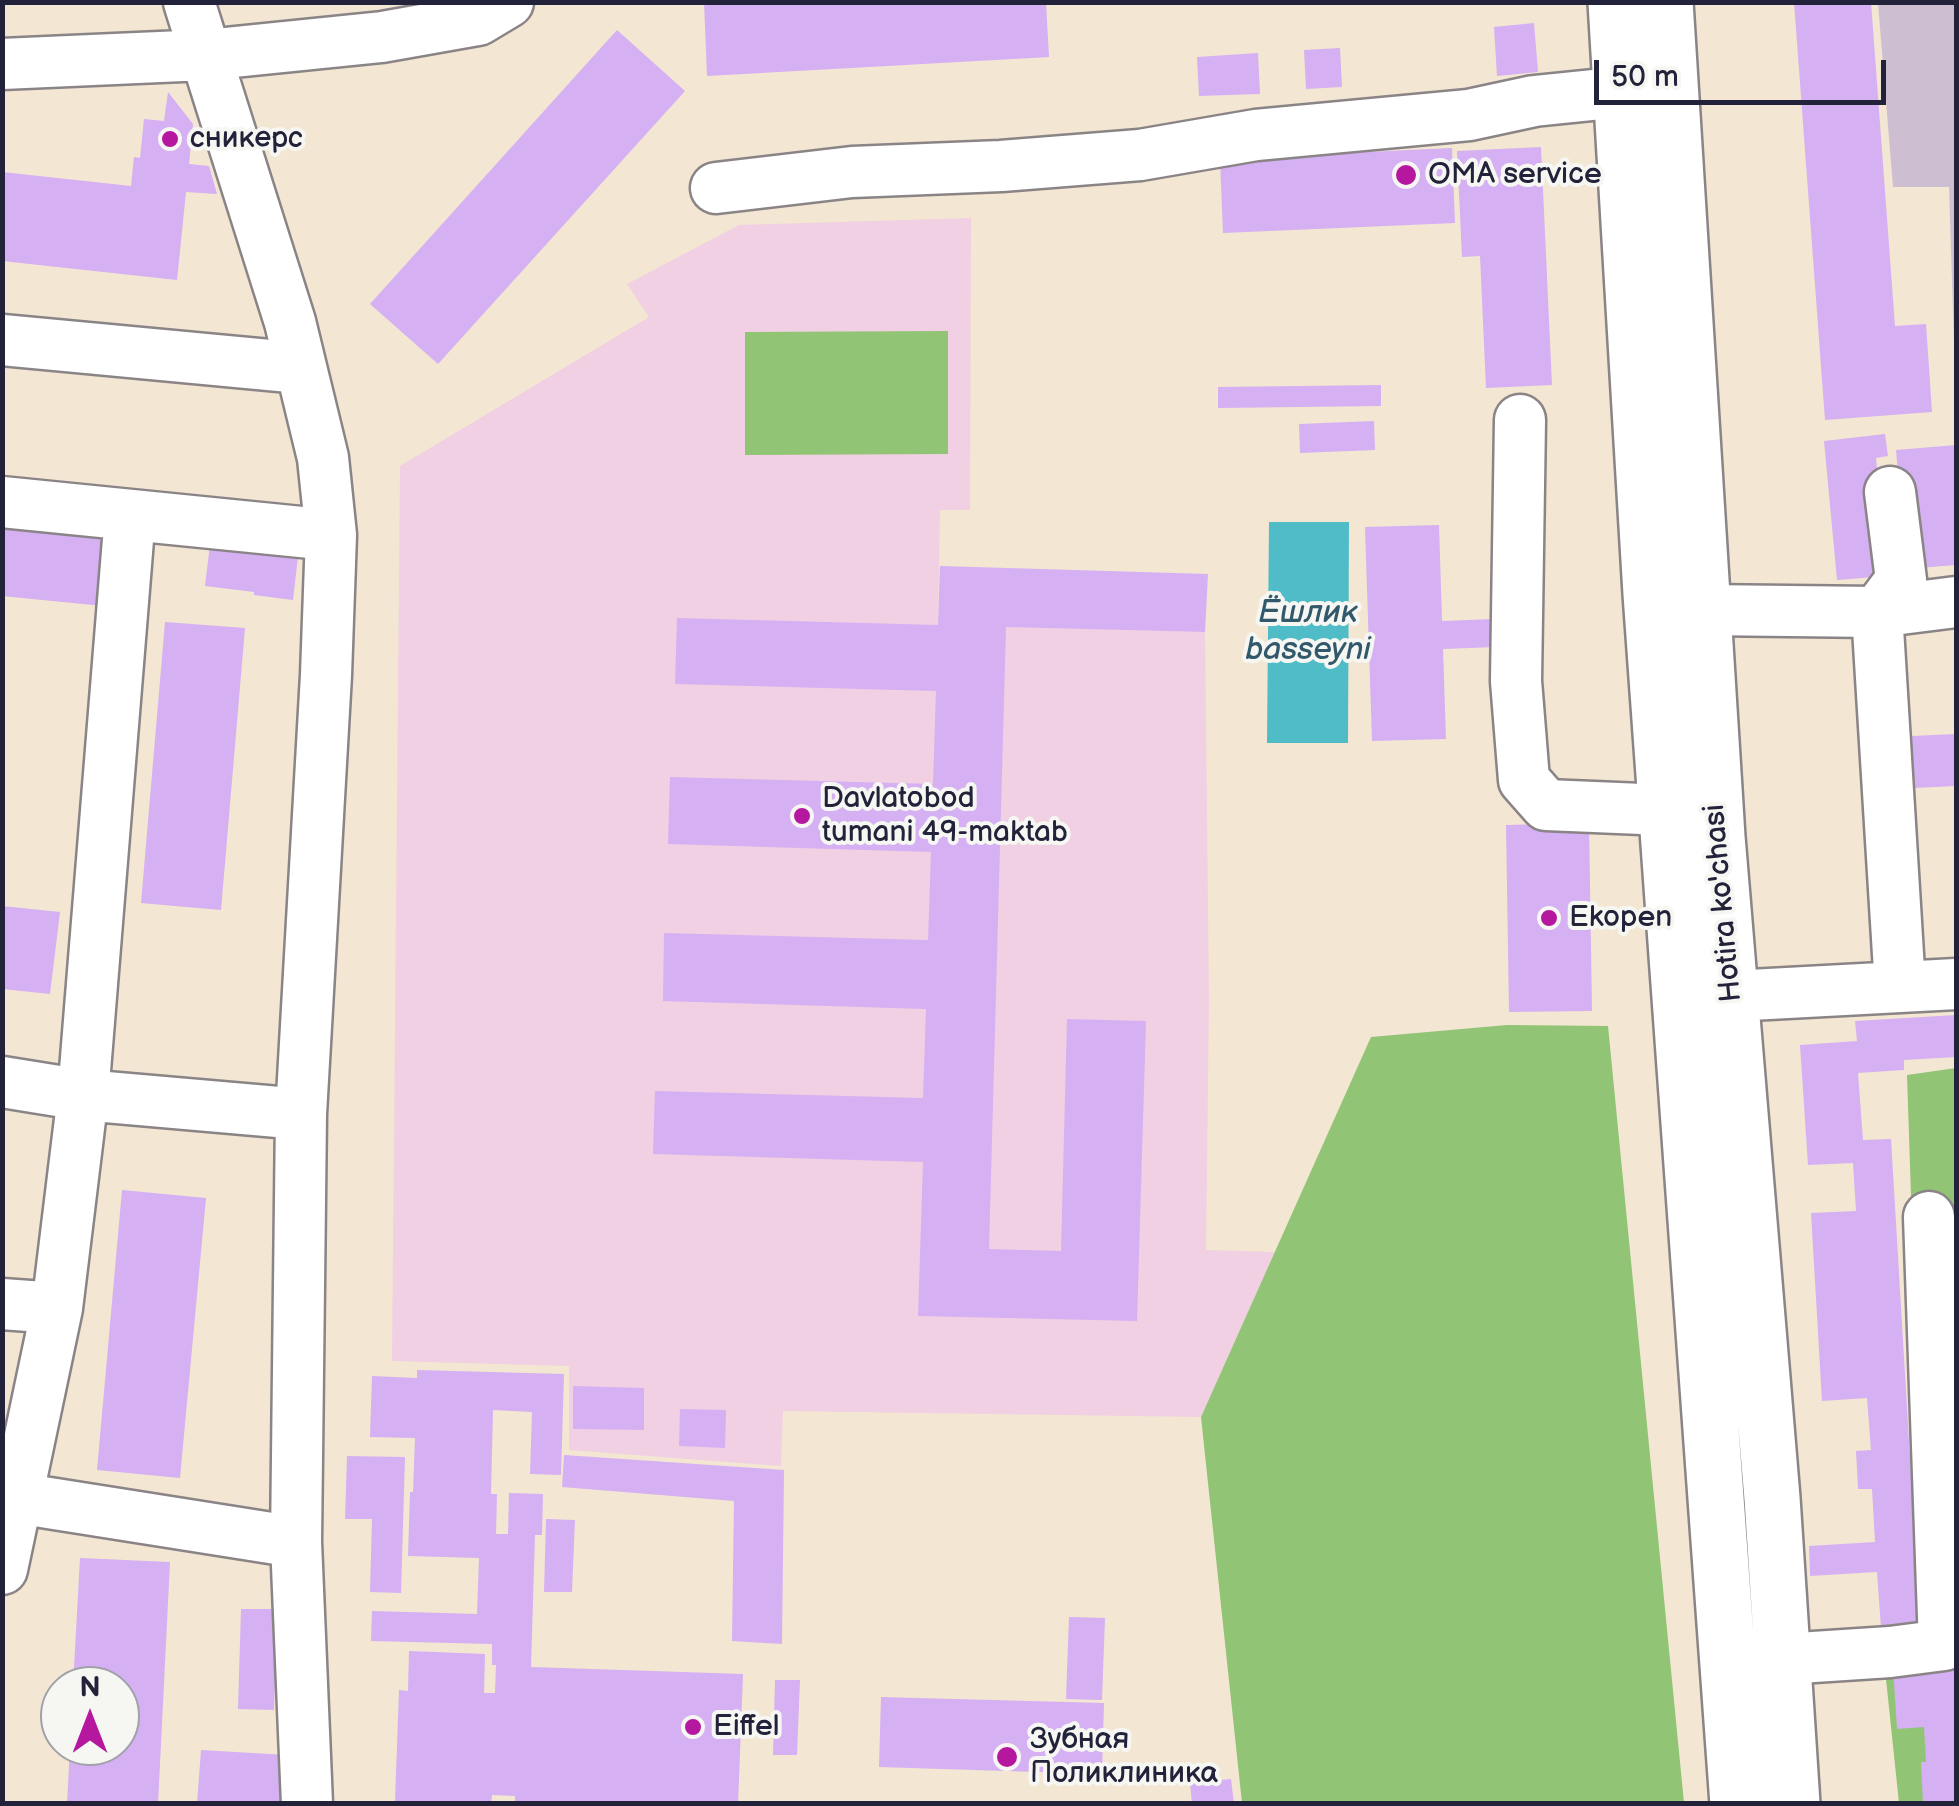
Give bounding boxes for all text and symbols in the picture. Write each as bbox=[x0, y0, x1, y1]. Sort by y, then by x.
scale bar bbox=[1599, 40, 1892, 102]
text: 50 m bbox=[1611, 59, 1679, 95]
place label: сникерс bbox=[190, 121, 303, 157]
marker: сникерс bbox=[159, 128, 181, 150]
place label: OMA service bbox=[1428, 157, 1602, 193]
marker: OMA service bbox=[1393, 162, 1419, 188]
water label: Ёшлик basseyni bbox=[1245, 595, 1371, 670]
place label: Davlatobod tumani 49-maktab bbox=[822, 781, 1068, 852]
street label: Hotira ko'chasi bbox=[1697, 803, 1751, 1003]
marker: Davlatobod tumani 49-maktab bbox=[791, 805, 813, 827]
place label: Ekopen bbox=[1569, 900, 1672, 936]
marker: Ekopen bbox=[1538, 907, 1560, 929]
north arrow bbox=[40, 1666, 140, 1766]
text: N bbox=[79, 1671, 101, 1704]
place label: Eiffel bbox=[713, 1709, 779, 1745]
marker: Eiffel bbox=[682, 1716, 704, 1738]
place label: Зубная Поликлиника bbox=[1030, 1722, 1218, 1792]
marker: Зубная Поликлиника bbox=[994, 1744, 1020, 1770]

